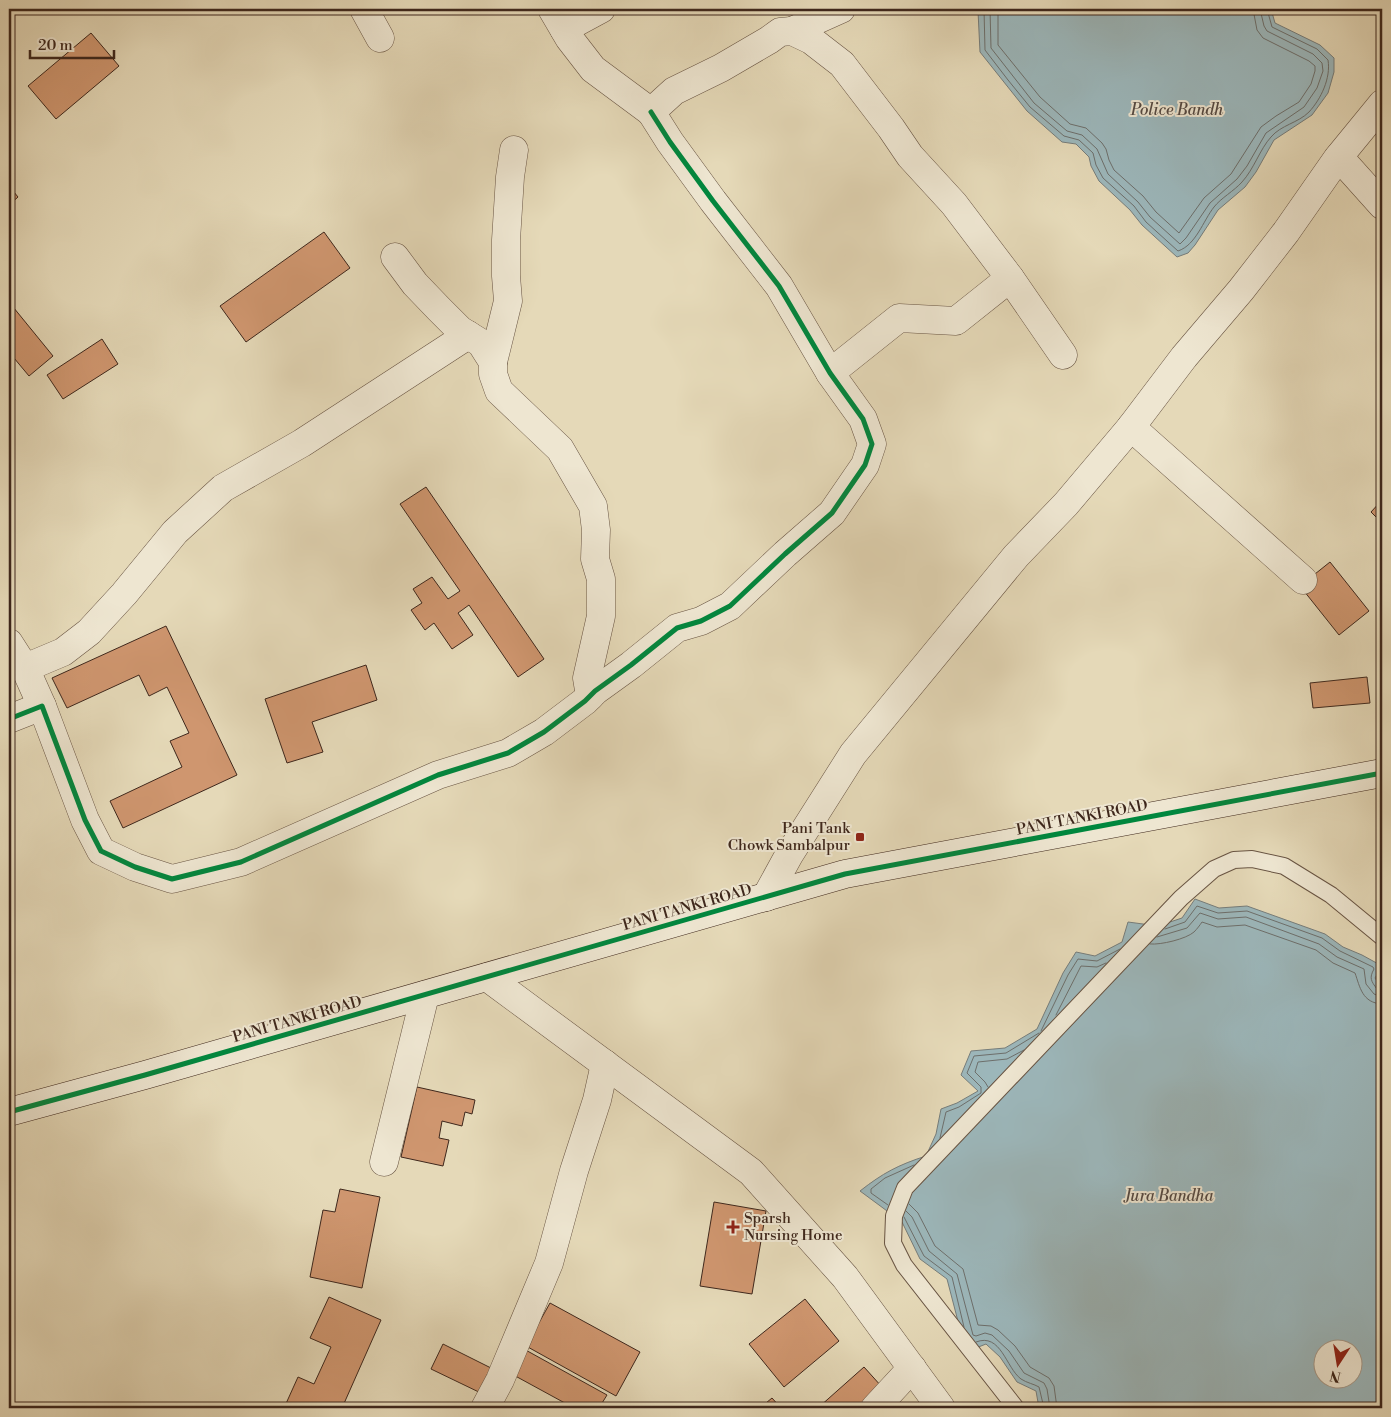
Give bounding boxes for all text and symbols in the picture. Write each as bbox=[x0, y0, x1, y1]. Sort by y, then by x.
scale bar bbox=[30, 28, 114, 60]
text: 20 m bbox=[38, 36, 73, 55]
water label: Police Bandh bbox=[1130, 100, 1223, 120]
street label: PANI TANKI ROAD bbox=[1015, 795, 1149, 840]
place label: Pani Tank Chowk Sambalpur bbox=[728, 819, 851, 855]
marker: Pani Tank Chowk Sambalpur bbox=[854, 831, 866, 843]
street label: PANI TANKI ROAD bbox=[620, 880, 754, 935]
street label: PANI TANKI ROAD bbox=[230, 992, 364, 1047]
water label: Jura Bandha bbox=[1123, 1186, 1213, 1206]
place label: Sparsh Nursing Home bbox=[744, 1209, 843, 1245]
marker: Sparsh Nursing Home bbox=[726, 1220, 740, 1234]
north arrow bbox=[1314, 1340, 1364, 1390]
text: N bbox=[1328, 1366, 1343, 1386]

